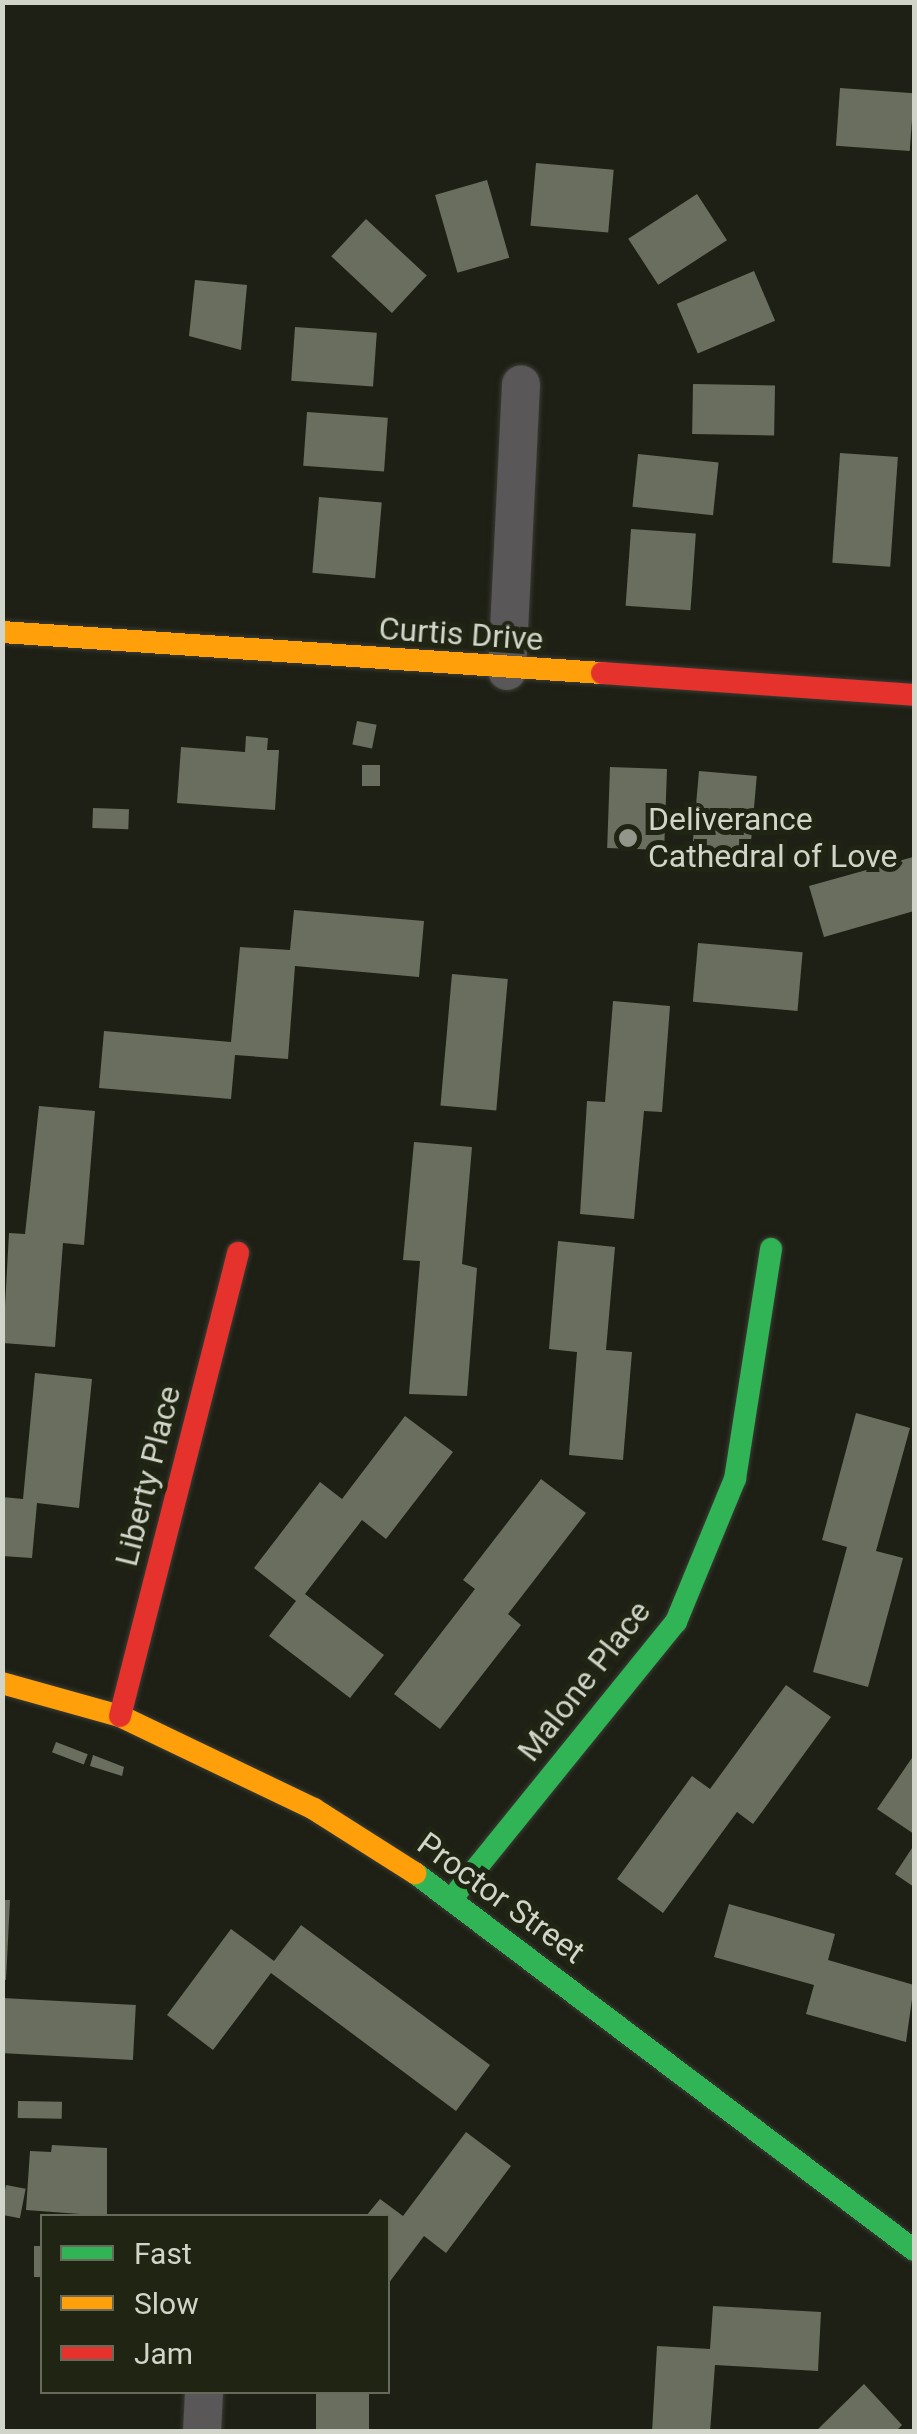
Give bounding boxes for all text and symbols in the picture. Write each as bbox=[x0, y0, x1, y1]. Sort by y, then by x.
street label: Curtis Drive bbox=[378, 609, 544, 659]
place label: Deliverance Cathedral of Love bbox=[648, 801, 898, 876]
marker: Deliverance Cathedral of Love bbox=[617, 827, 639, 849]
street label: Liberty Place bbox=[107, 1382, 189, 1570]
street label: Malone Place bbox=[509, 1593, 659, 1769]
street label: Proctor Street bbox=[410, 1824, 592, 1972]
legend bbox=[40, 2214, 390, 2394]
text: Fast bbox=[134, 2236, 192, 2271]
text: Slow bbox=[134, 2286, 199, 2321]
text: Jam bbox=[134, 2336, 193, 2371]

